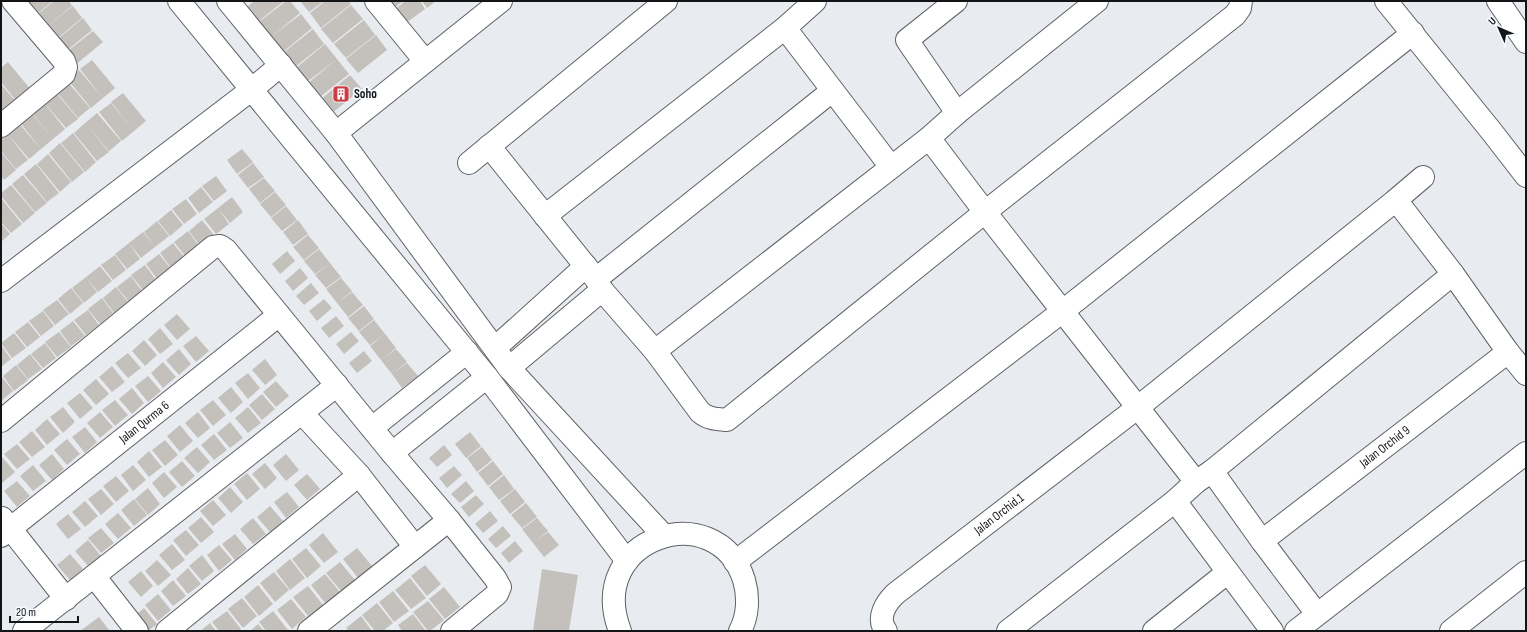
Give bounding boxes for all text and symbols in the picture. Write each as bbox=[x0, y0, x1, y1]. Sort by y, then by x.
north arrow bbox=[1479, 8, 1519, 48]
text: U bbox=[1486, 14, 1499, 28]
building icon: Soho bbox=[331, 84, 351, 104]
place label: Soho bbox=[354, 86, 377, 102]
street label: Jalan Qurma 6 bbox=[115, 397, 173, 448]
street label: Jalan Orchid 9 bbox=[1356, 422, 1413, 472]
street label: Jalan Orchid.1 bbox=[970, 490, 1027, 539]
scale bar bbox=[10, 598, 78, 624]
text: 20 m bbox=[16, 605, 36, 620]

